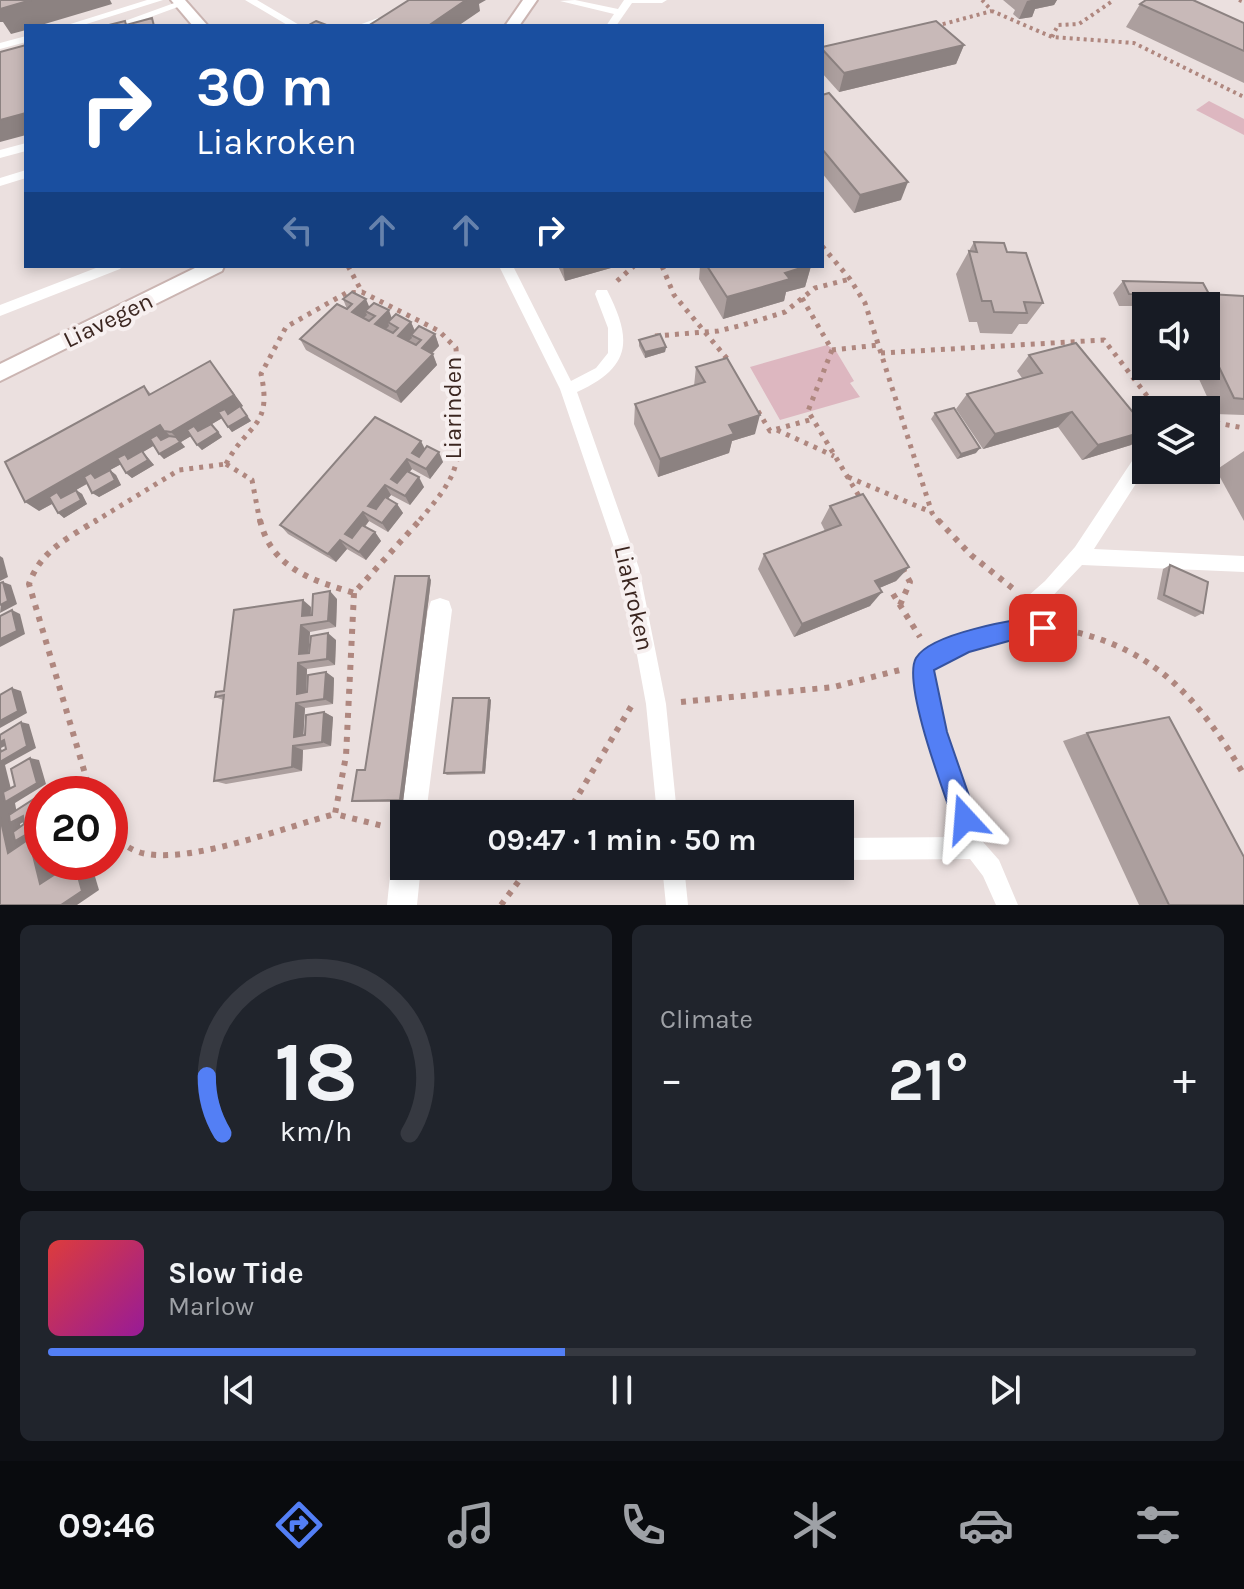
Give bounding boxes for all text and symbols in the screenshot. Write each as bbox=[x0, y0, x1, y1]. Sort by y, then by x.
text: 30 m bbox=[196, 54, 334, 119]
icon: right bbox=[64, 56, 168, 160]
text: Liakroken bbox=[196, 121, 357, 163]
icon: left bbox=[276, 208, 320, 252]
icon: ahead bbox=[360, 208, 404, 252]
icon: ahead bbox=[444, 208, 488, 252]
icon: right bbox=[528, 208, 572, 252]
street label: Liavegen bbox=[59, 286, 157, 354]
map controls bbox=[1132, 292, 1220, 484]
button: sound bbox=[1132, 292, 1220, 380]
street label: Liarinden bbox=[439, 357, 467, 459]
button: layers bbox=[1132, 396, 1220, 484]
street label: Liakroken bbox=[608, 543, 660, 653]
pin bbox=[1009, 594, 1077, 662]
icon: arrive bbox=[1021, 606, 1065, 650]
speed limit sign: 20 bbox=[24, 776, 128, 880]
position arrow bbox=[923, 777, 1007, 861]
text: 09:47 · 1 min · 50 m bbox=[487, 822, 757, 858]
text: Climate bbox=[660, 1004, 753, 1035]
text: 18 bbox=[274, 1024, 358, 1121]
text: 21° bbox=[888, 1045, 969, 1115]
text: − bbox=[660, 1054, 683, 1105]
text: + bbox=[1173, 1054, 1196, 1105]
text: km/h bbox=[280, 1115, 352, 1148]
text: Slow Tide bbox=[168, 1255, 304, 1291]
text: Marlow bbox=[168, 1291, 254, 1322]
icon: previous bbox=[217, 1368, 261, 1412]
icon: pause bbox=[600, 1368, 644, 1412]
icon: next bbox=[983, 1368, 1027, 1412]
icon: directions bbox=[271, 1497, 327, 1553]
icon: music bbox=[443, 1497, 499, 1553]
icon: phone bbox=[615, 1497, 671, 1553]
icon: climate bbox=[787, 1497, 843, 1553]
icon: car bbox=[958, 1497, 1014, 1553]
icon: filters bbox=[1130, 1497, 1186, 1553]
text: 09:46 bbox=[58, 1504, 156, 1546]

